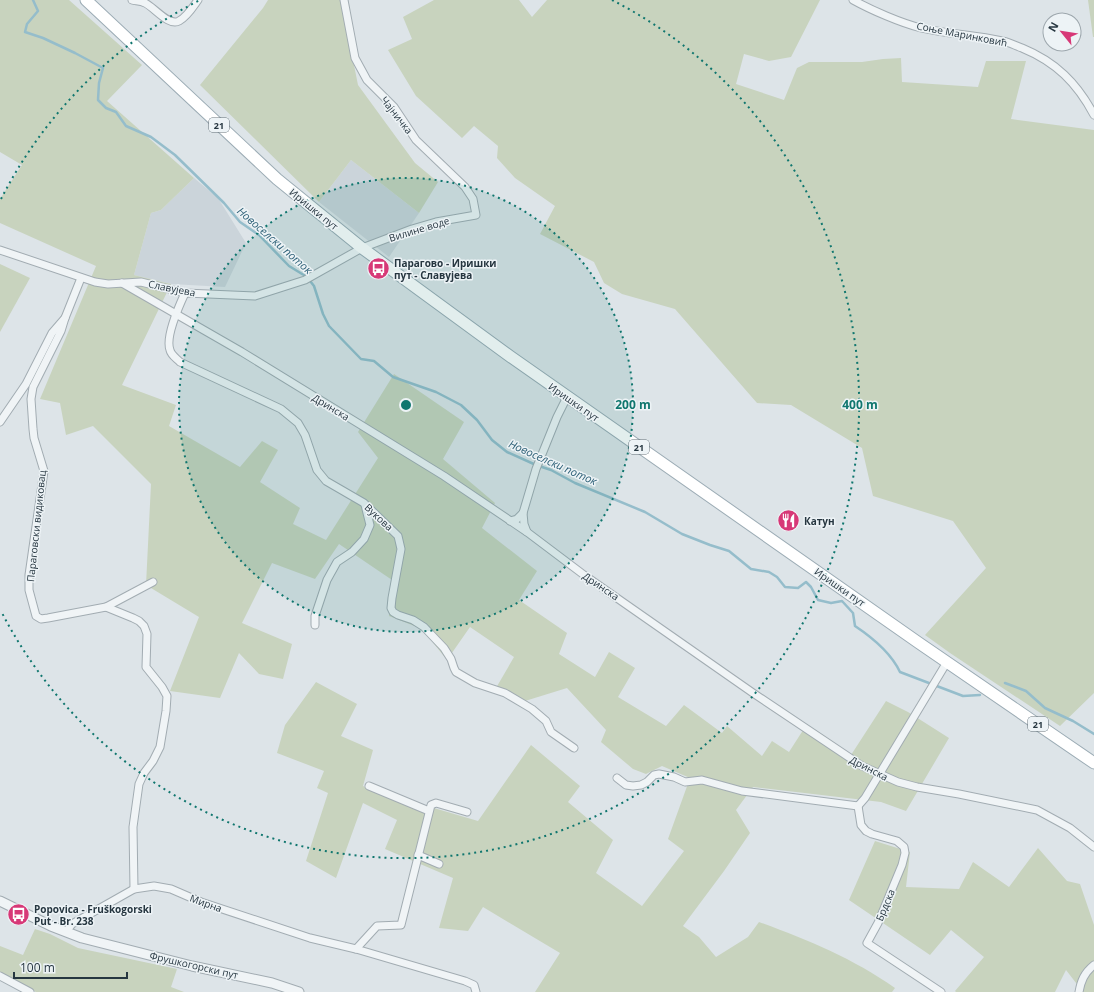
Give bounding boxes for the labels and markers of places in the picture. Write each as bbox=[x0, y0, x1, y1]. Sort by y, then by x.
bus stop icon: Парагово - Иришки пут - Славујева bbox=[366, 256, 392, 282]
place label: Парагово - Иришки пут - Славујева bbox=[394, 256, 497, 282]
centre of rings bbox=[399, 398, 413, 412]
restaurant icon: Катун bbox=[776, 508, 802, 534]
place label: Катун bbox=[804, 514, 835, 528]
bus stop icon: Popovica - Fruškogorski Put - Br. 238 bbox=[6, 902, 32, 928]
place label: Popovica - Fruškogorski Put - Br. 238 bbox=[34, 902, 152, 928]

